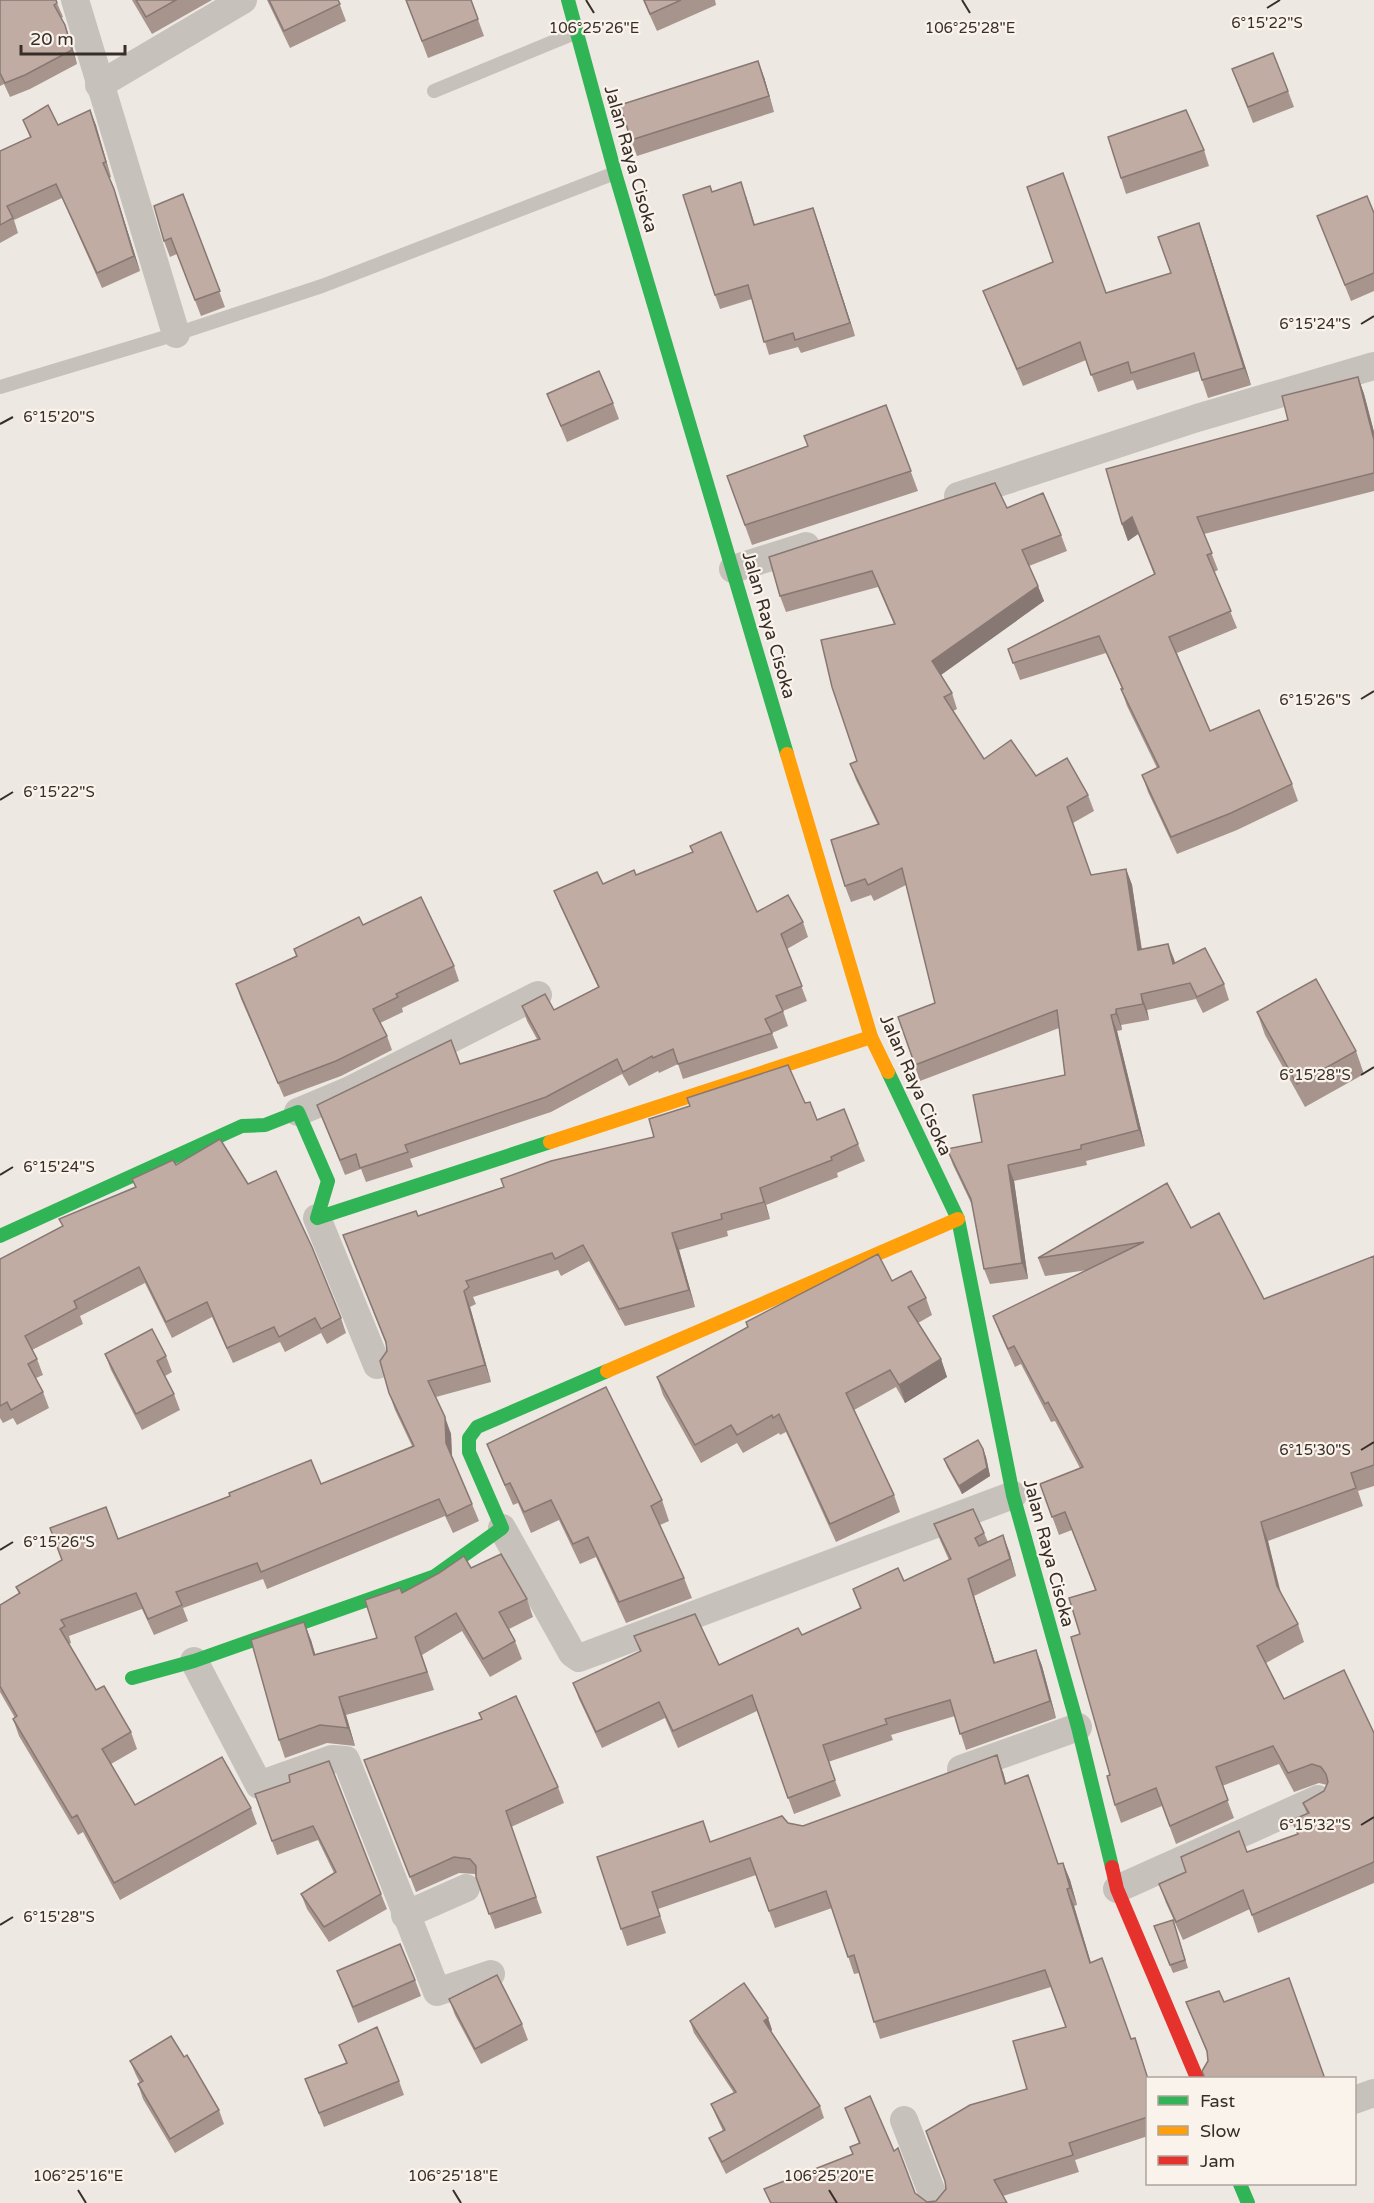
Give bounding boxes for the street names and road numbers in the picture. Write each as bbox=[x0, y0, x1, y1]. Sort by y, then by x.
street label: Jalan Raya Cisoka bbox=[599, 83, 663, 235]
street label: Jalan Raya Cisoka bbox=[737, 549, 801, 701]
street label: Jalan Raya Cisoka bbox=[875, 1011, 957, 1159]
street label: Jalan Raya Cisoka bbox=[1019, 1477, 1079, 1629]

